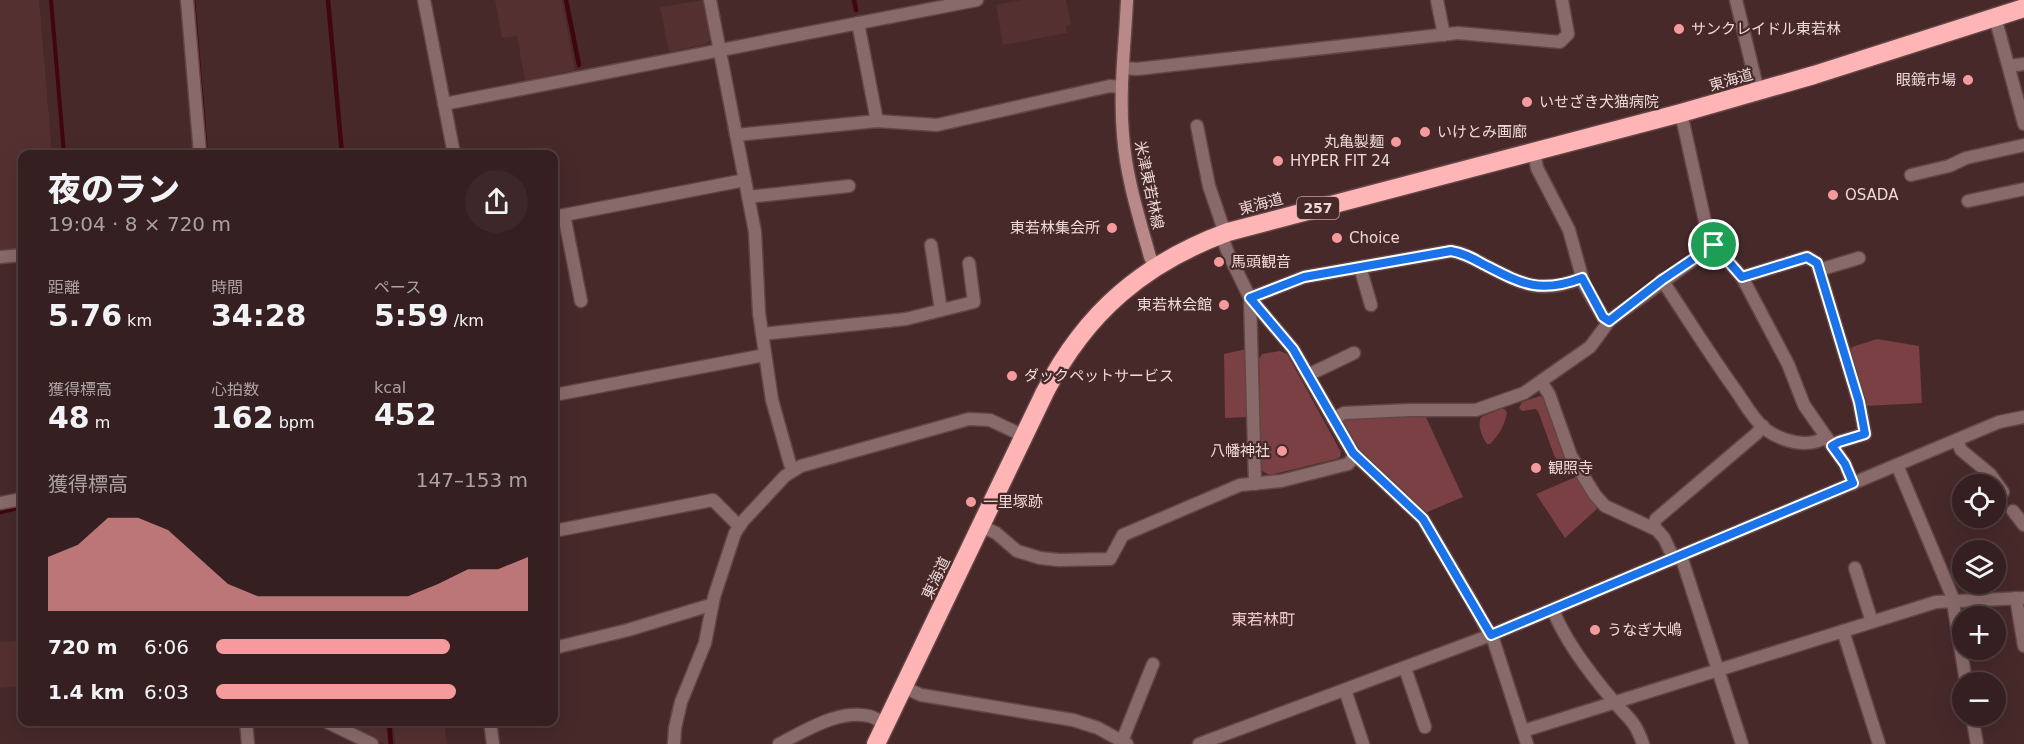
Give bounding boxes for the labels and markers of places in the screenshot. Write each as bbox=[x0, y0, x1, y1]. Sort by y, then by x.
place label: サンクレイドル東若林 bbox=[1691, 20, 1841, 38]
marker: サンクレイドル東若林 bbox=[1672, 22, 1686, 36]
place label: 眼鏡市場 bbox=[1896, 71, 1956, 89]
marker: 眼鏡市場 bbox=[1961, 73, 1975, 87]
place label: いせざき犬猫病院 bbox=[1539, 93, 1659, 111]
marker: いせざき犬猫病院 bbox=[1520, 95, 1534, 109]
place label: いけとみ画廊 bbox=[1437, 123, 1527, 141]
marker: いけとみ画廊 bbox=[1418, 125, 1432, 139]
place label: 丸亀製麺 bbox=[1324, 133, 1384, 151]
marker: 丸亀製麺 bbox=[1389, 135, 1403, 149]
place label: HYPER FIT 24 bbox=[1290, 152, 1390, 170]
marker: HYPER FIT 24 bbox=[1271, 154, 1285, 168]
place label: OSADA bbox=[1845, 186, 1899, 204]
marker: OSADA bbox=[1826, 188, 1840, 202]
place label: 東若林集会所 bbox=[1010, 219, 1100, 237]
pin bbox=[1688, 219, 1739, 270]
marker: 東若林集会所 bbox=[1105, 221, 1119, 235]
place label: Choice bbox=[1349, 229, 1400, 247]
marker: Choice bbox=[1330, 231, 1344, 245]
place label: 馬頭観音 bbox=[1231, 253, 1291, 271]
marker: 馬頭観音 bbox=[1212, 255, 1226, 269]
place label: 東若林会館 bbox=[1137, 296, 1212, 314]
marker: 東若林会館 bbox=[1217, 298, 1231, 312]
place label: ダックペットサービス bbox=[1024, 367, 1174, 385]
marker: ダックペットサービス bbox=[1005, 369, 1019, 383]
place label: 八幡神社 bbox=[1210, 442, 1270, 460]
marker: 八幡神社 bbox=[1275, 444, 1289, 458]
place label: 観照寺 bbox=[1548, 459, 1593, 477]
marker: 観照寺 bbox=[1529, 461, 1543, 475]
place label: 一里塚跡 bbox=[983, 493, 1043, 511]
marker: 一里塚跡 bbox=[964, 495, 978, 509]
place label: うなぎ大嶋 bbox=[1607, 621, 1682, 639]
marker: うなぎ大嶋 bbox=[1588, 623, 1602, 637]

